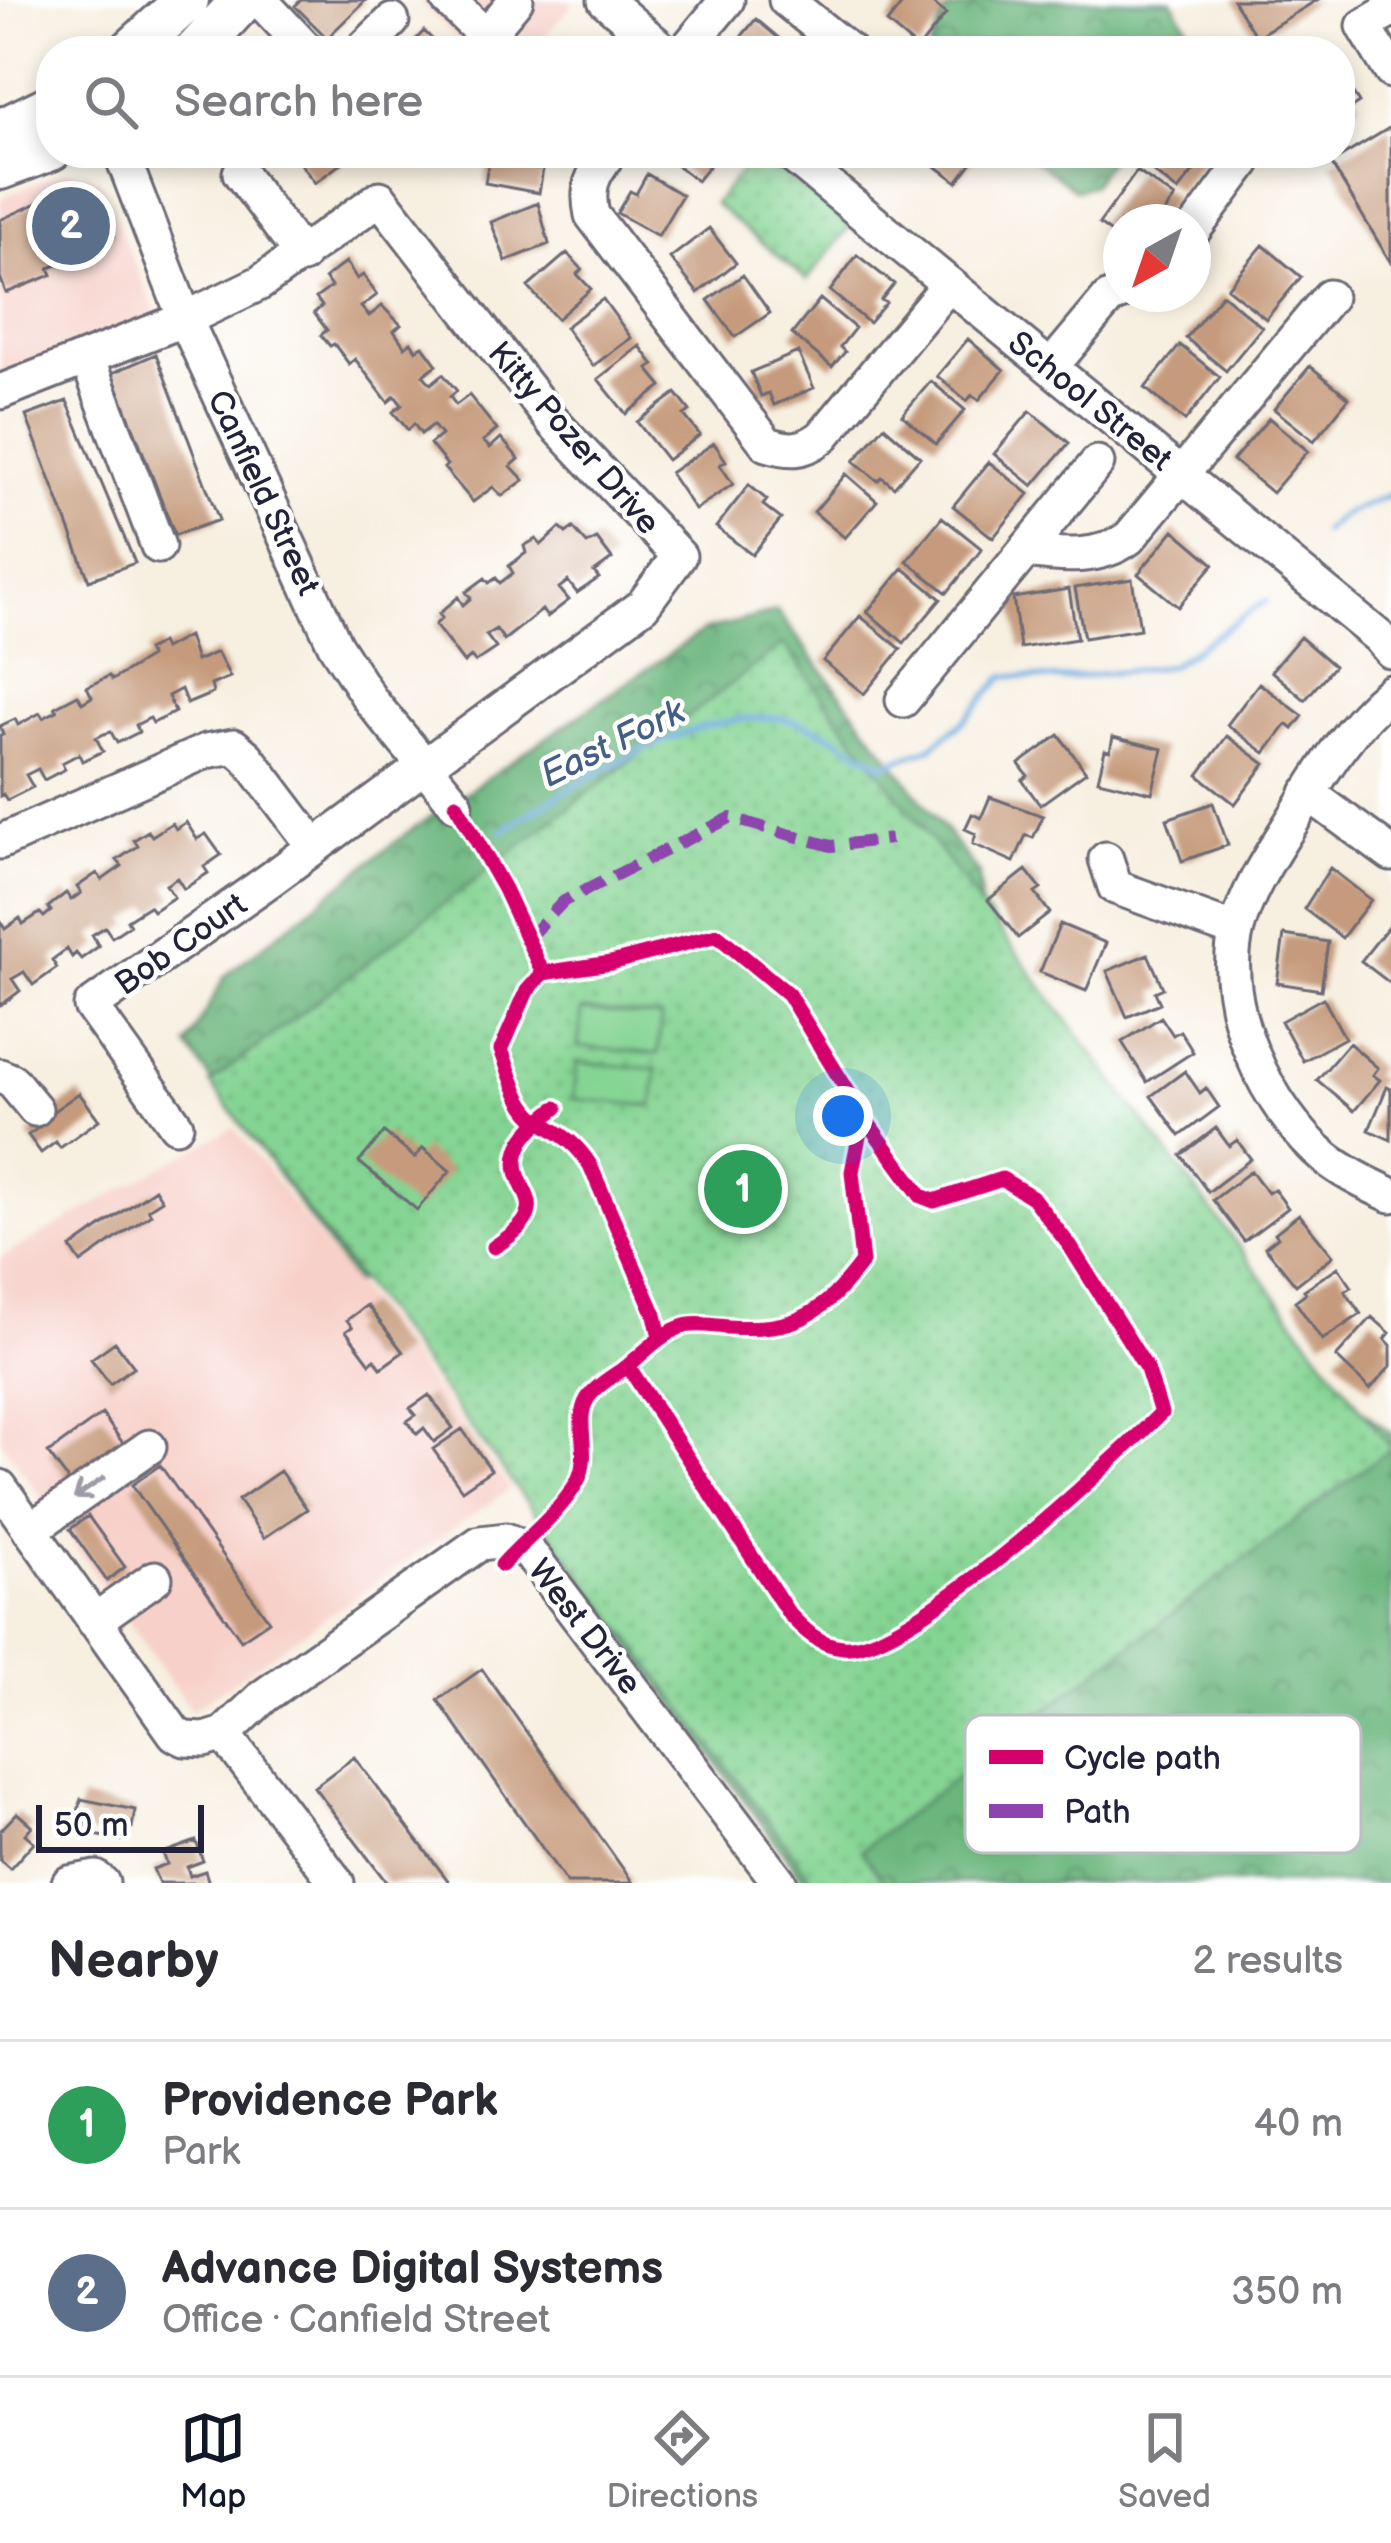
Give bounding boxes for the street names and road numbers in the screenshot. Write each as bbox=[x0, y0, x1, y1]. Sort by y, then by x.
street label: School Street bbox=[1000, 323, 1180, 480]
street label: Kitty Pozer Drive bbox=[479, 334, 668, 543]
street label: Canfield Street bbox=[198, 384, 328, 602]
street label: Bob Court bbox=[108, 885, 255, 1004]
street label: West Drive bbox=[519, 1552, 650, 1703]

